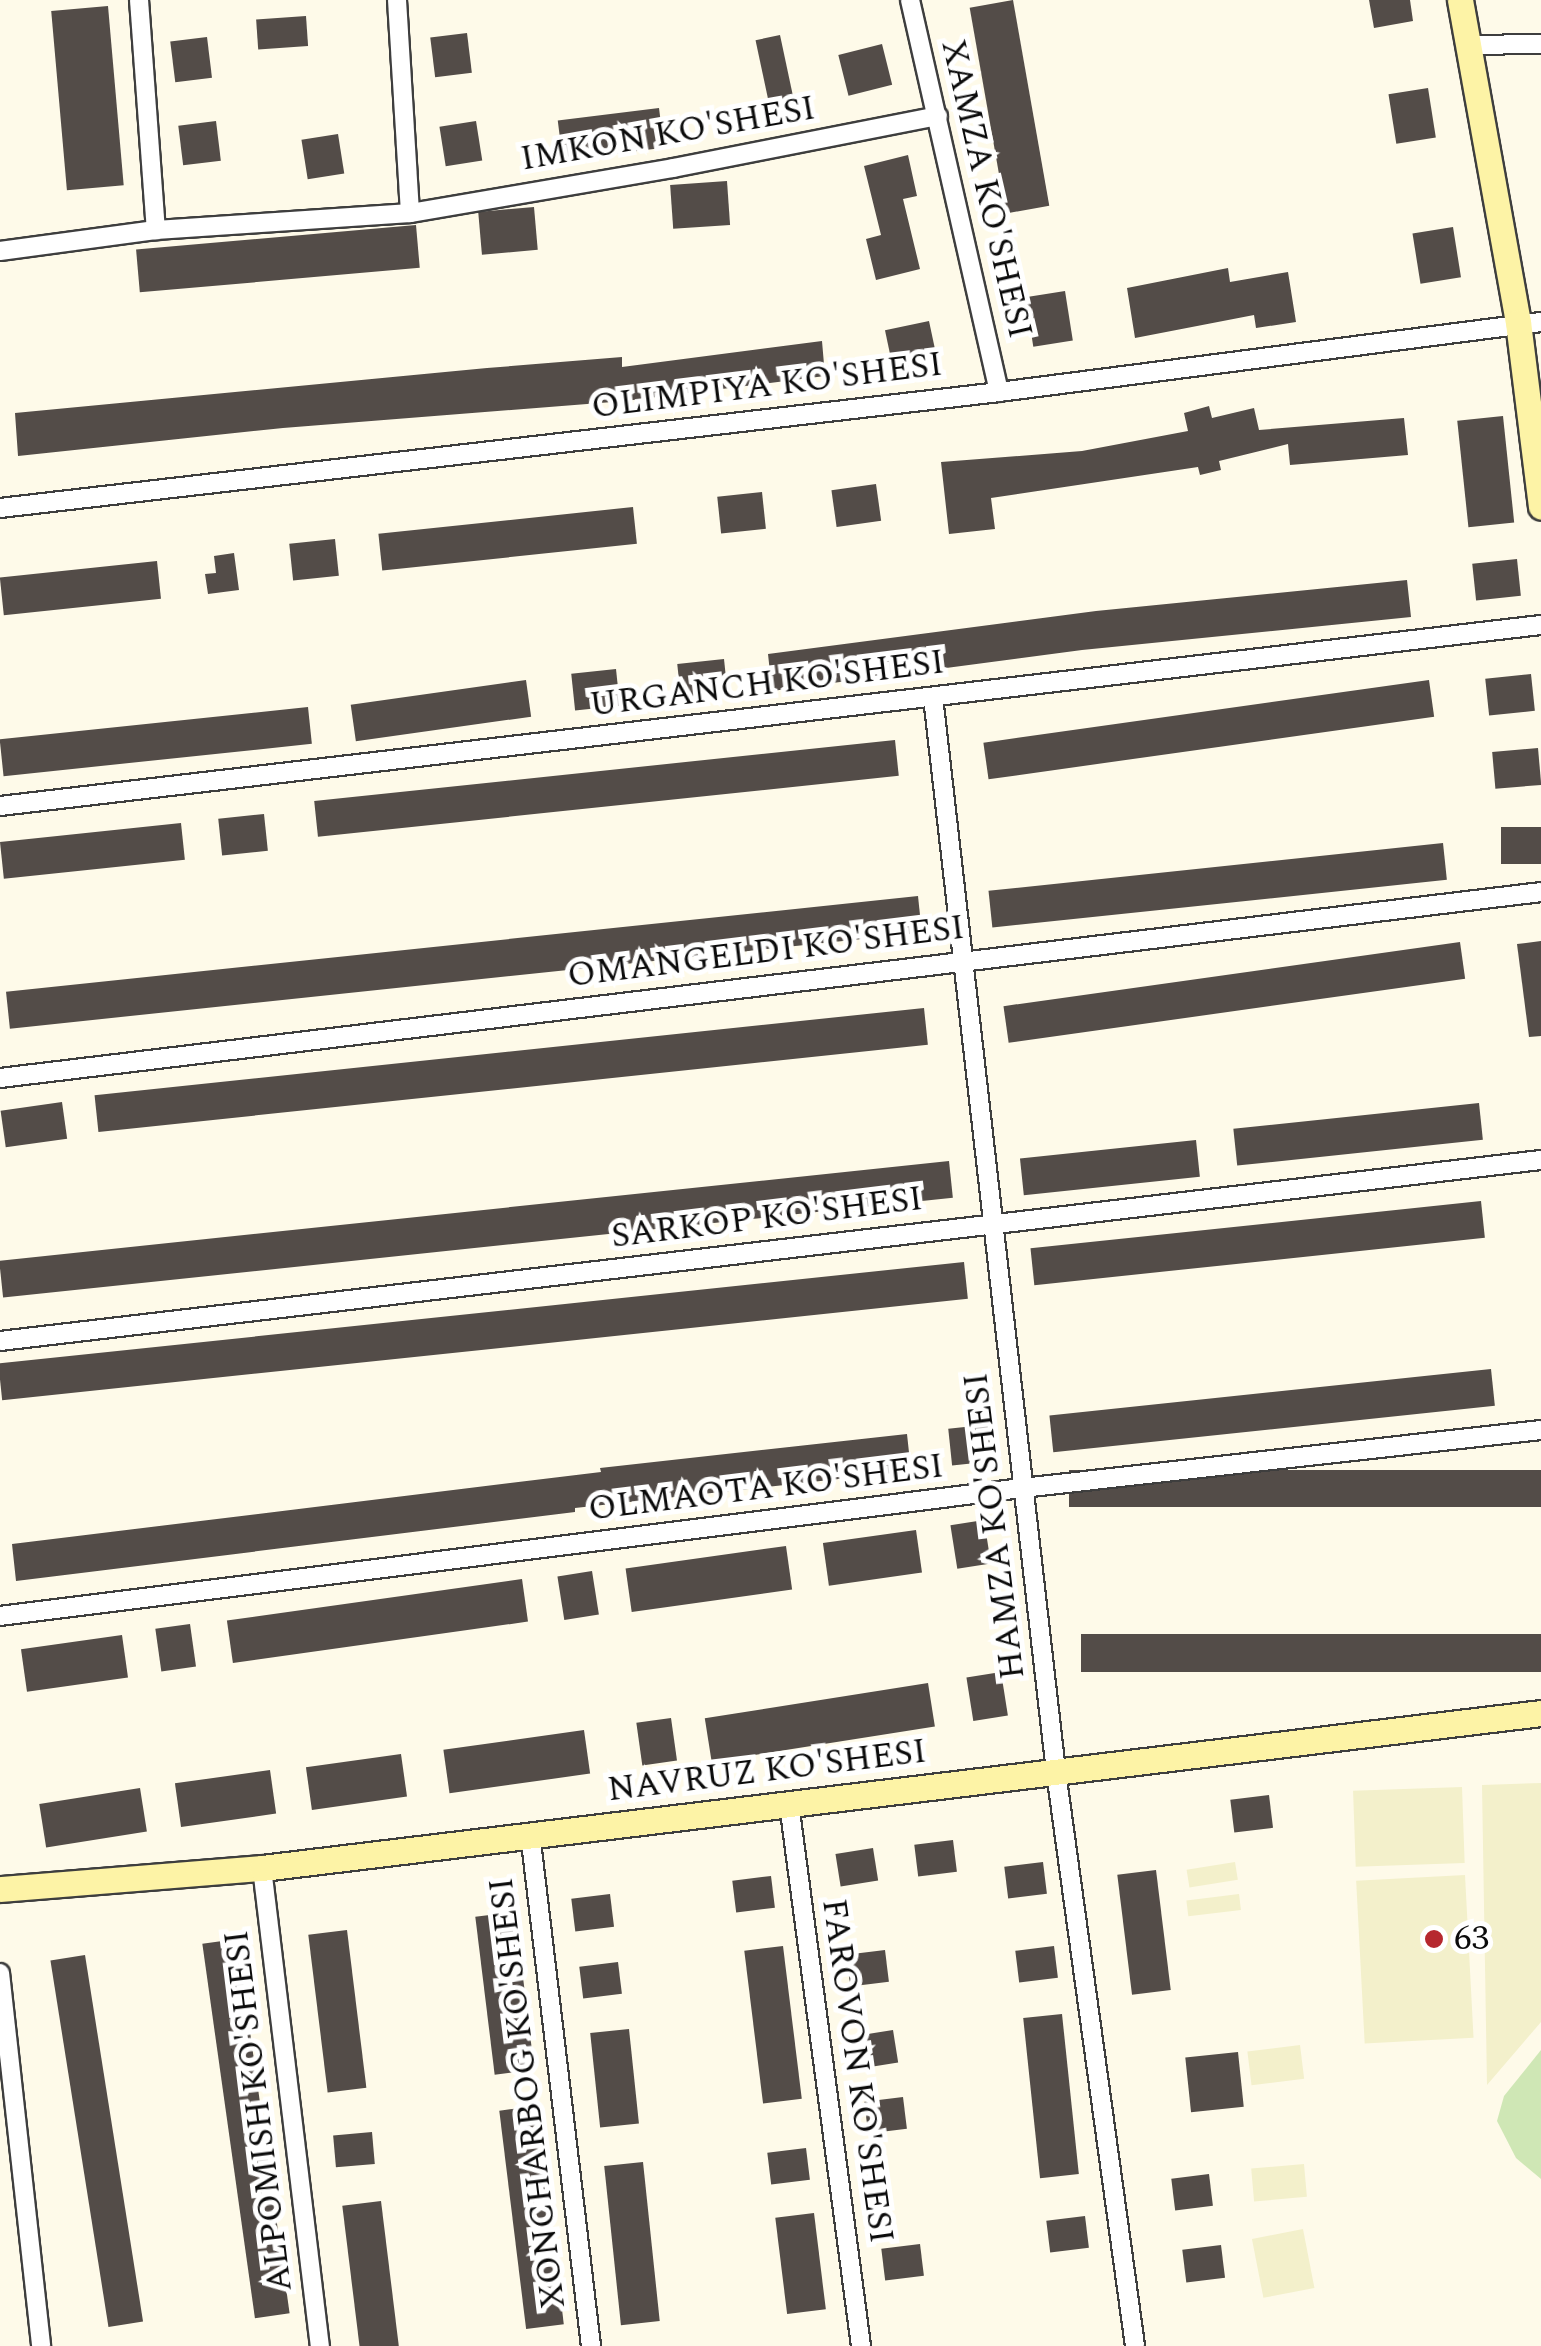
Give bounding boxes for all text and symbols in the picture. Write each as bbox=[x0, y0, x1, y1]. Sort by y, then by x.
street label: XAMZA KO'SHESI bbox=[931, 36, 1041, 342]
street label: IMKON KO'SHESI bbox=[517, 87, 819, 181]
street label: OLIMPIYA KO'SHESI bbox=[589, 344, 945, 428]
street label: URGANCH KO'SHESI bbox=[587, 641, 947, 727]
street label: OMANGELDI KO'SHESI bbox=[565, 907, 967, 997]
street label: SARKOP KO'SHESI bbox=[609, 1178, 925, 1258]
street label: HAMZA KO'SHESI bbox=[955, 1370, 1035, 1682]
street label: OLMAOTA KO'SHESI bbox=[586, 1445, 946, 1531]
street label: NAVRUZ KO'SHESI bbox=[605, 1731, 929, 1811]
street label: XONCHARBOG KO'SHESI bbox=[481, 1875, 575, 2311]
street label: FAROVON KO'SHESI bbox=[812, 1896, 902, 2246]
place label: 63 bbox=[1454, 1918, 1489, 1960]
street label: ALPOMISH KO'SHESI bbox=[216, 1928, 302, 2294]
marker: 63 bbox=[1423, 1928, 1445, 1950]

